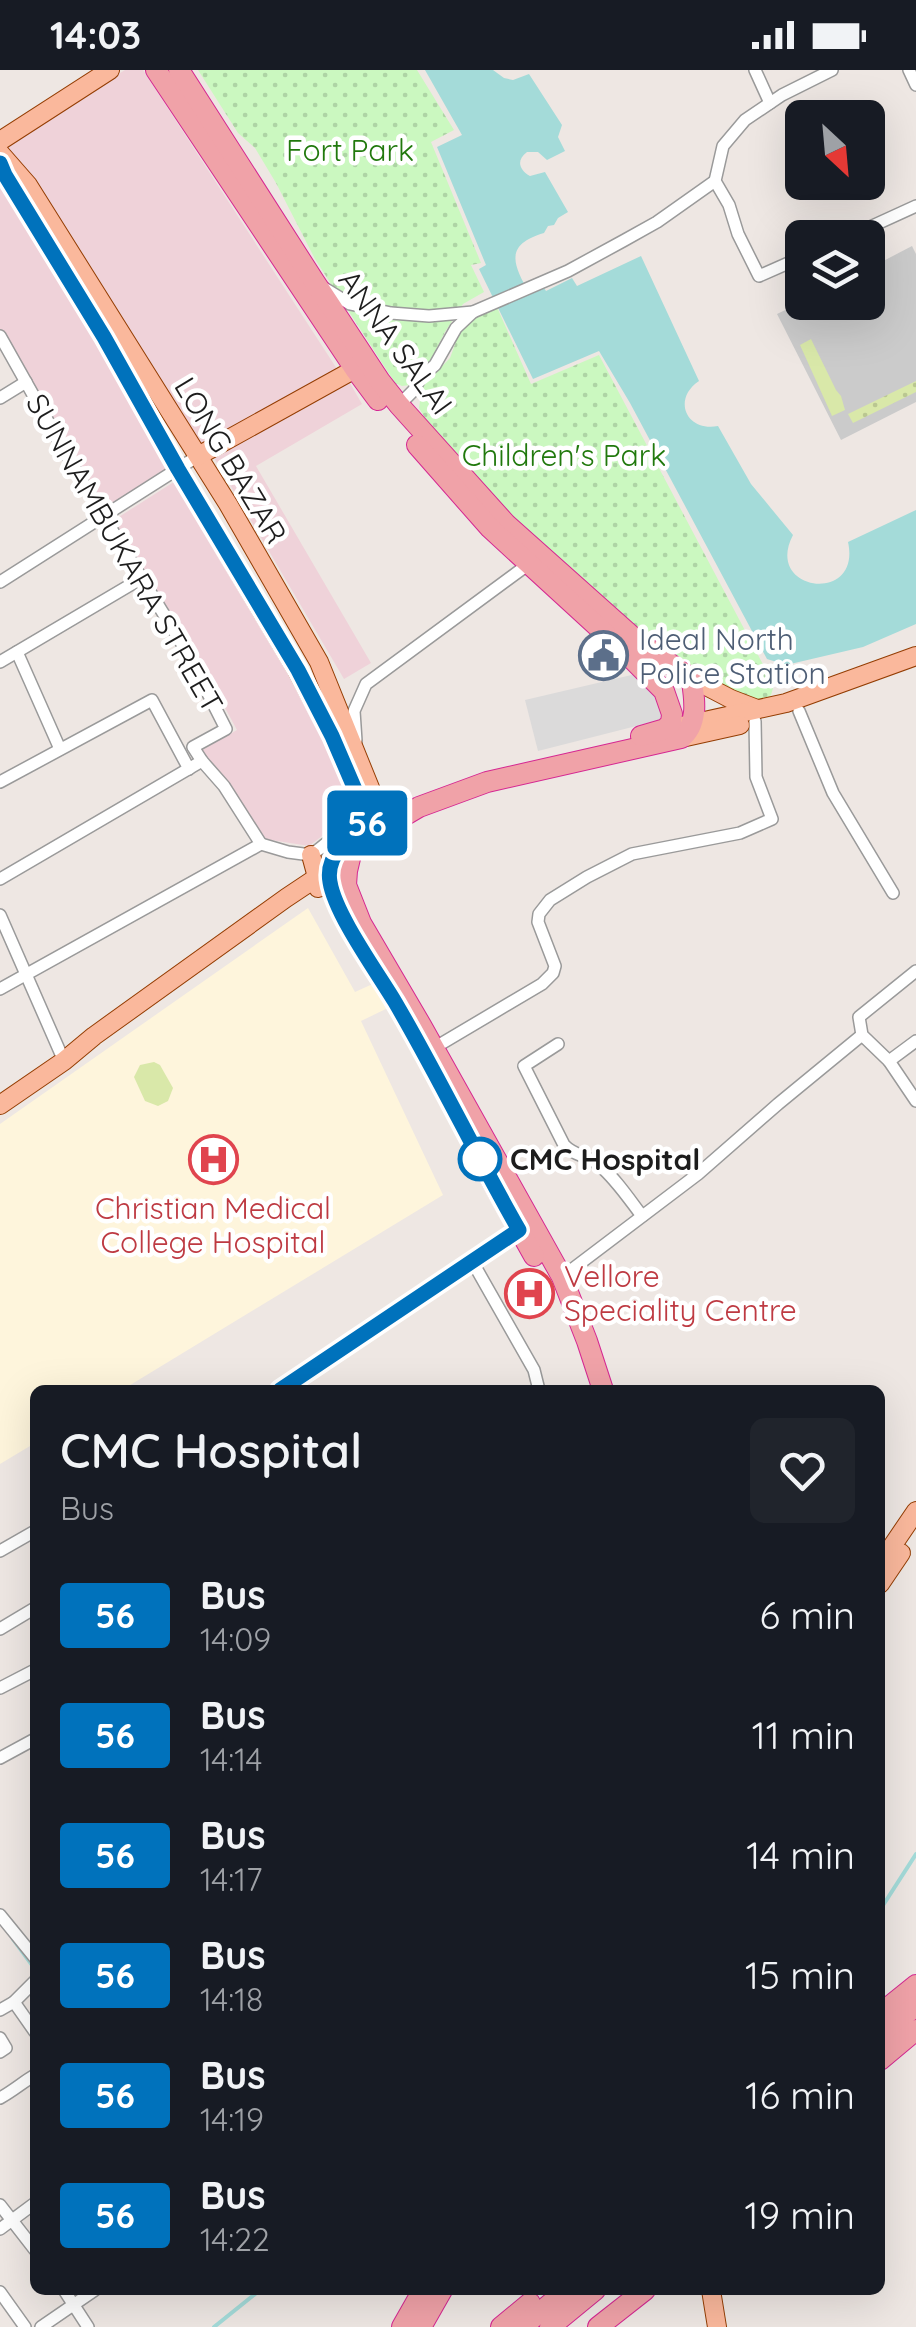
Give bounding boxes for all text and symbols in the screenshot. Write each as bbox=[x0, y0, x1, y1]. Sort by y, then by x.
text: 14:03 bbox=[50, 11, 141, 59]
north arrow bbox=[785, 100, 885, 200]
map controls bbox=[785, 100, 885, 320]
park label: Fort Park bbox=[286, 131, 414, 169]
button: layers bbox=[785, 220, 885, 320]
street label: ANNA SALAI bbox=[331, 262, 461, 422]
street label: LONG BAZAR bbox=[166, 370, 296, 550]
street label: SUNNAMBUKARA STREET bbox=[18, 387, 232, 719]
park label: Children's Park bbox=[462, 436, 666, 474]
place label: Ideal North Police Station bbox=[639, 620, 826, 692]
public building icon: Ideal North Police Station bbox=[578, 630, 630, 682]
line badge: 56 bbox=[322, 790, 412, 856]
text: 56 bbox=[347, 801, 387, 845]
hospital icon: Christian Medical College Hospital bbox=[187, 1133, 239, 1185]
marker: CMC Hospital bbox=[459, 1138, 501, 1180]
place label: CMC Hospital bbox=[510, 1140, 700, 1178]
place label: Christian Medical College Hospital bbox=[95, 1189, 331, 1261]
place label: Vellore Speciality Centre bbox=[564, 1257, 797, 1329]
hospital icon: Vellore Speciality Centre bbox=[503, 1267, 555, 1319]
button: heart bbox=[750, 1418, 855, 1523]
text: CMC Hospital bbox=[60, 1420, 362, 1480]
text: Bus bbox=[60, 1488, 114, 1528]
text: Bus bbox=[200, 1571, 266, 1619]
text: 6 min bbox=[759, 1591, 855, 1639]
text: 56 bbox=[95, 1593, 135, 1637]
text: 14:09 bbox=[200, 1619, 271, 1659]
text: Bus bbox=[200, 1691, 266, 1739]
text: 11 min bbox=[752, 1711, 855, 1759]
text: 56 bbox=[95, 1713, 135, 1757]
text: 14:14 bbox=[200, 1739, 262, 1779]
text: Bus bbox=[200, 1811, 266, 1859]
text: 14 min bbox=[746, 1831, 855, 1879]
text: 56 bbox=[95, 1833, 135, 1877]
text: 14:17 bbox=[200, 1859, 262, 1899]
text: Bus bbox=[200, 1931, 266, 1979]
text: 15 min bbox=[745, 1951, 855, 1999]
text: 56 bbox=[95, 1953, 135, 1997]
text: 14:18 bbox=[200, 1979, 263, 2019]
text: Bus bbox=[200, 2051, 266, 2099]
text: 16 min bbox=[745, 2071, 855, 2119]
text: 56 bbox=[95, 2073, 135, 2117]
text: 14:19 bbox=[200, 2099, 264, 2139]
text: Bus bbox=[200, 2171, 266, 2219]
text: 19 min bbox=[745, 2191, 855, 2239]
text: 56 bbox=[95, 2193, 135, 2237]
text: 14:22 bbox=[200, 2219, 270, 2259]

